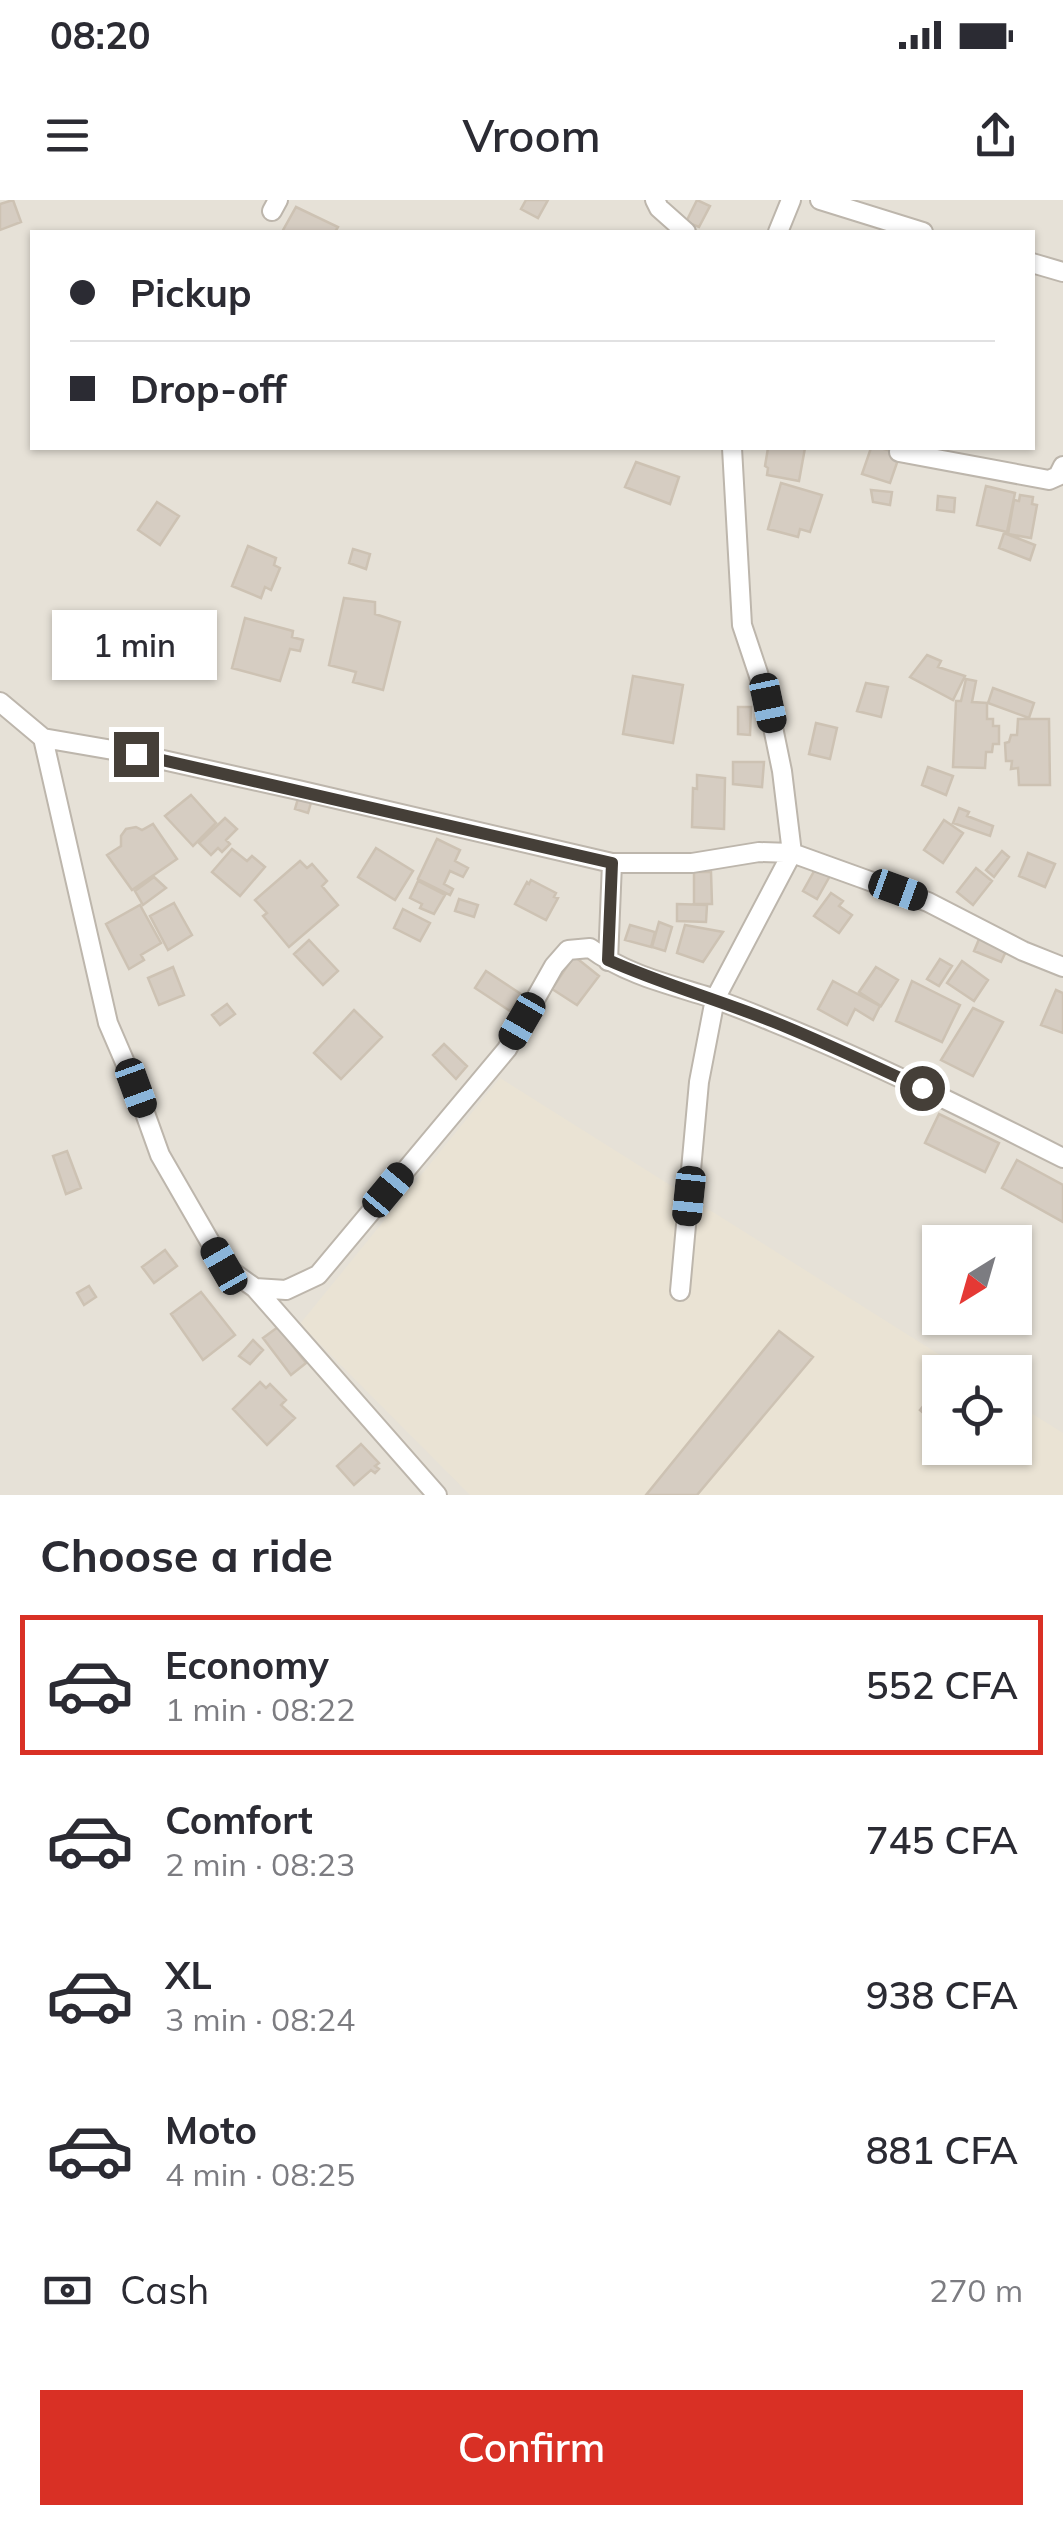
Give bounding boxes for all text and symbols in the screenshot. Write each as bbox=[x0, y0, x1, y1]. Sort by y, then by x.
text: 08:20 bbox=[50, 11, 151, 59]
text: Vroom bbox=[462, 107, 601, 163]
icon: menu bbox=[40, 108, 95, 163]
icon: share bbox=[968, 108, 1023, 163]
text: Pickup bbox=[130, 269, 252, 317]
text: Drop-off bbox=[130, 365, 287, 413]
callout: 1 min bbox=[54, 609, 218, 679]
text: 1 min bbox=[93, 625, 176, 665]
car bbox=[747, 671, 789, 735]
route end bbox=[114, 732, 159, 777]
car bbox=[865, 866, 931, 914]
car bbox=[494, 988, 550, 1054]
car bbox=[112, 1055, 160, 1121]
route start bbox=[900, 1066, 945, 1111]
car bbox=[357, 1157, 419, 1223]
car bbox=[671, 1165, 707, 1227]
north arrow bbox=[922, 1225, 1032, 1335]
map controls bbox=[922, 1225, 1032, 1465]
car bbox=[196, 1233, 252, 1299]
button: locate bbox=[922, 1355, 1032, 1465]
text: Choose a ride bbox=[40, 1527, 333, 1583]
icon: car bbox=[45, 1640, 135, 1730]
text: Economy bbox=[165, 1641, 329, 1689]
text: 552 CFA bbox=[866, 1661, 1018, 1709]
text: 1 min · 08:22 bbox=[165, 1689, 355, 1729]
icon: car bbox=[45, 1795, 135, 1885]
text: Comfort bbox=[165, 1796, 313, 1844]
text: 745 CFA bbox=[866, 1816, 1018, 1864]
text: 2 min · 08:23 bbox=[165, 1844, 355, 1884]
icon: car bbox=[45, 1950, 135, 2040]
text: XL bbox=[165, 1951, 212, 1999]
text: 938 CFA bbox=[866, 1971, 1018, 2019]
text: 3 min · 08:24 bbox=[165, 1999, 355, 2039]
icon: car bbox=[45, 2105, 135, 2195]
text: Moto bbox=[165, 2106, 257, 2154]
text: 881 CFA bbox=[866, 2126, 1018, 2174]
text: 4 min · 08:25 bbox=[165, 2154, 355, 2194]
icon: cash bbox=[40, 2263, 95, 2318]
text: Cash bbox=[120, 2266, 209, 2314]
text: 270 m bbox=[929, 2270, 1023, 2310]
button: Confirm bbox=[40, 2390, 1023, 2505]

